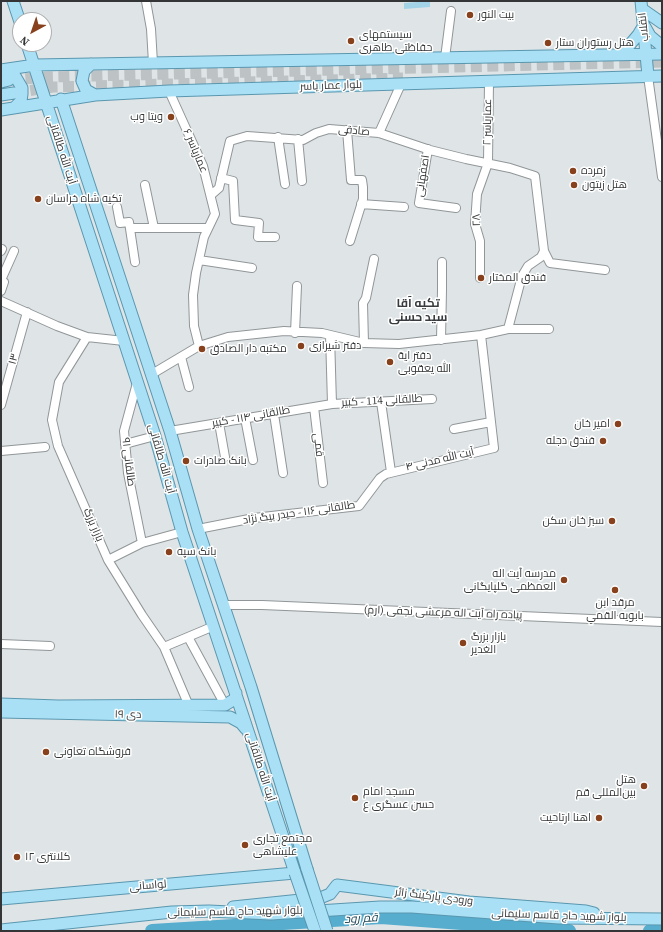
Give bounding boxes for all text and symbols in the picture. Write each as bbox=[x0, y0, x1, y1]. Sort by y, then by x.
place label: بیت النور bbox=[478, 8, 514, 22]
marker: بیت النور bbox=[465, 10, 475, 20]
north arrow bbox=[12, 12, 52, 52]
street label: انقلاب bbox=[636, 12, 652, 42]
place label: سیستمهای حفاظتی طاهری bbox=[359, 28, 432, 54]
text: N bbox=[17, 32, 33, 49]
marker: سیستمهای حفاظتی طاهری bbox=[346, 36, 356, 46]
place label: هتل رستوران ستار bbox=[556, 36, 634, 50]
marker: هتل رستوران ستار bbox=[543, 38, 553, 48]
street label: بلوار عمار یاسر bbox=[300, 78, 362, 94]
street label: عماریاسر ۲ bbox=[481, 98, 495, 146]
place label: ویتا وب bbox=[130, 110, 163, 124]
marker: ویتا وب bbox=[166, 112, 176, 122]
street label: آیت الله طالقانی bbox=[44, 114, 78, 186]
street label: صادقی bbox=[338, 123, 370, 139]
street label: عماریاسر ۶ bbox=[180, 127, 210, 175]
street label: اصفهانی bbox=[413, 154, 433, 198]
place label: زمرده bbox=[581, 164, 606, 178]
marker: زمرده bbox=[568, 166, 578, 176]
place label: هتل زیتون bbox=[582, 178, 627, 192]
marker: هتل زیتون bbox=[569, 180, 579, 190]
place label: تکیه شاه خراسان bbox=[46, 192, 122, 206]
marker: تکیه شاه خراسان bbox=[33, 194, 43, 204]
street label: ۲۸ bbox=[470, 213, 484, 227]
place label: فندق المختار bbox=[489, 271, 546, 285]
marker: فندق المختار bbox=[476, 273, 486, 283]
district label: تکیه آقا سید حسنی bbox=[389, 297, 447, 325]
place label: دفتر شیرازی bbox=[309, 339, 361, 353]
marker: دفتر شیرازی bbox=[296, 341, 306, 351]
place label: مکتبه دار الصادق bbox=[210, 342, 287, 356]
marker: مکتبه دار الصادق bbox=[197, 344, 207, 354]
place label: دفتر ایة الله یعقوبی bbox=[398, 349, 451, 375]
street label: ۱۳ bbox=[6, 352, 22, 366]
marker: دفتر ایة الله یعقوبی bbox=[385, 357, 395, 367]
street label: طالقانی 114 - کبیر bbox=[341, 392, 423, 410]
street label: طالقانی ۱۱۴ - کبیر bbox=[211, 404, 291, 430]
place label: امیر خان bbox=[574, 417, 610, 431]
marker: امیر خان bbox=[613, 419, 623, 429]
street label: آیت الله طالقانی bbox=[145, 423, 177, 495]
street label: قمی bbox=[310, 432, 326, 458]
place label: فندق دجله bbox=[546, 434, 595, 448]
marker: فندق دجله bbox=[598, 436, 608, 446]
street label: طالقانی ۹۱ bbox=[118, 437, 138, 487]
street label: ۴ آیت الله مدنی bbox=[404, 446, 476, 474]
place label: بانک صادرات bbox=[194, 454, 247, 468]
marker: بانک صادرات bbox=[181, 456, 191, 466]
street label: طالقانی ۱۱۶ - حیدر بیگ نژاد bbox=[242, 499, 356, 527]
street label: بازار بزرگ bbox=[80, 506, 106, 544]
place label: سبز خان سکن bbox=[543, 514, 604, 528]
marker: سبز خان سکن bbox=[607, 516, 617, 526]
place label: بانک سپه bbox=[177, 545, 216, 559]
marker: بانک سپه bbox=[164, 547, 174, 557]
place label: مدرسه آیت اله العمظمی گلپایگانی bbox=[464, 567, 556, 593]
marker: مدرسه آیت اله العمظمی گلپایگانی bbox=[559, 575, 569, 585]
marker: مرقد ابن بابويه القمي bbox=[610, 585, 620, 595]
place label: مرقد ابن بابويه القمي bbox=[586, 596, 644, 622]
street label: پیاده راه آیت اله مرعشی نجفی (ارم) bbox=[364, 604, 522, 622]
place label: بازار بزرگ الغدیر bbox=[471, 630, 506, 656]
marker: بازار بزرگ الغدیر bbox=[458, 638, 468, 648]
street label: ۱۹ دی bbox=[114, 708, 142, 722]
street label: آیت الله طالقانی bbox=[243, 731, 277, 803]
place label: فروشگاه تعاونی bbox=[54, 745, 131, 759]
marker: فروشگاه تعاونی bbox=[41, 747, 51, 757]
place label: هتل بین‌المللی قم bbox=[576, 773, 636, 799]
marker: هتل بین‌المللی قم bbox=[639, 781, 649, 791]
place label: مسجد امام حسن عسگری ع bbox=[363, 785, 434, 811]
marker: مسجد امام حسن عسگری ع bbox=[350, 793, 360, 803]
place label: اهنا ارتاحیت bbox=[540, 811, 591, 825]
marker: اهنا ارتاحیت bbox=[594, 813, 604, 823]
place label: مجتمع تجاری علیشاهی bbox=[253, 832, 312, 858]
marker: مجتمع تجاری علیشاهی bbox=[240, 840, 250, 850]
place label: کلانتری ۱۲ bbox=[25, 850, 70, 864]
marker: کلانتری ۱۲ bbox=[12, 852, 22, 862]
street label: لواسانی bbox=[129, 878, 167, 894]
street label: ورودی پارکینگ زائر bbox=[394, 886, 474, 908]
street label: بلوار شهید حاج قاسم سلیمانی bbox=[167, 904, 303, 920]
street label: بلوار شهید حاج قاسم سلیمانی bbox=[491, 907, 627, 925]
water label: قم رود bbox=[344, 911, 378, 927]

